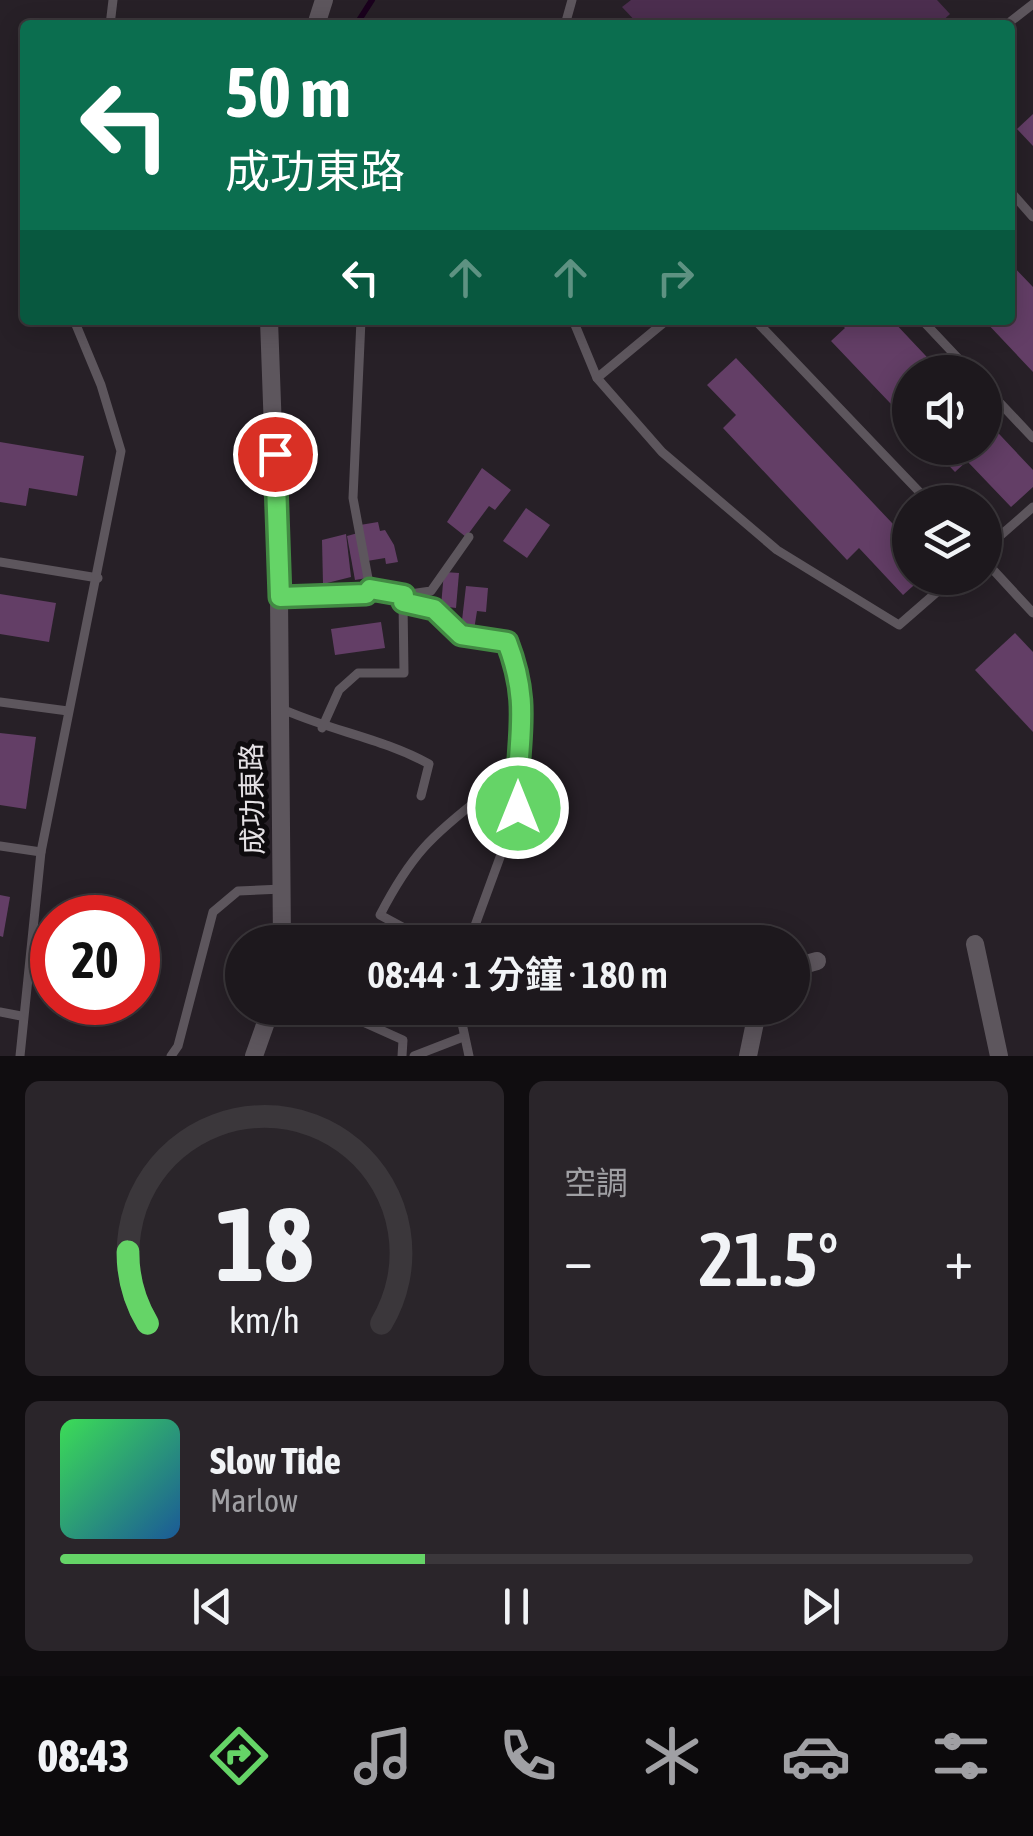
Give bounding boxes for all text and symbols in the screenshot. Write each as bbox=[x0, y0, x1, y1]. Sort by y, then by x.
text: 50 m bbox=[225, 52, 351, 132]
icon: left bbox=[60, 60, 190, 190]
text: 成功東路 bbox=[225, 145, 405, 197]
icon: left bbox=[333, 250, 388, 305]
icon: ahead bbox=[438, 250, 493, 305]
icon: ahead bbox=[543, 250, 598, 305]
icon: right bbox=[648, 250, 703, 305]
map controls bbox=[892, 355, 1002, 595]
button: sound bbox=[892, 355, 1002, 465]
pin bbox=[233, 412, 318, 497]
icon: arrive bbox=[248, 427, 303, 482]
button: layers bbox=[892, 485, 1002, 595]
street label: 成功東路 bbox=[235, 743, 269, 855]
position arrow bbox=[466, 756, 570, 860]
speed limit sign: 20 bbox=[30, 895, 160, 1025]
text: 08:44 · 1 分鐘 · 180 m bbox=[367, 953, 668, 996]
text: 空調 bbox=[564, 1164, 628, 1201]
text: 18 bbox=[216, 1184, 313, 1303]
text: 21.5° bbox=[699, 1216, 838, 1302]
text: − bbox=[564, 1228, 593, 1291]
text: + bbox=[944, 1228, 973, 1291]
text: km/h bbox=[229, 1300, 300, 1341]
text: Slow Tide bbox=[210, 1439, 341, 1482]
text: Marlow bbox=[210, 1482, 298, 1519]
icon: previous bbox=[185, 1579, 240, 1634]
icon: pause bbox=[489, 1579, 544, 1634]
icon: next bbox=[793, 1579, 848, 1634]
icon: directions bbox=[204, 1721, 274, 1791]
icon: music bbox=[348, 1721, 418, 1791]
icon: phone bbox=[493, 1721, 563, 1791]
icon: climate bbox=[637, 1721, 707, 1791]
icon: car bbox=[781, 1721, 851, 1791]
icon: filters bbox=[926, 1721, 996, 1791]
text: 08:43 bbox=[37, 1730, 130, 1782]

